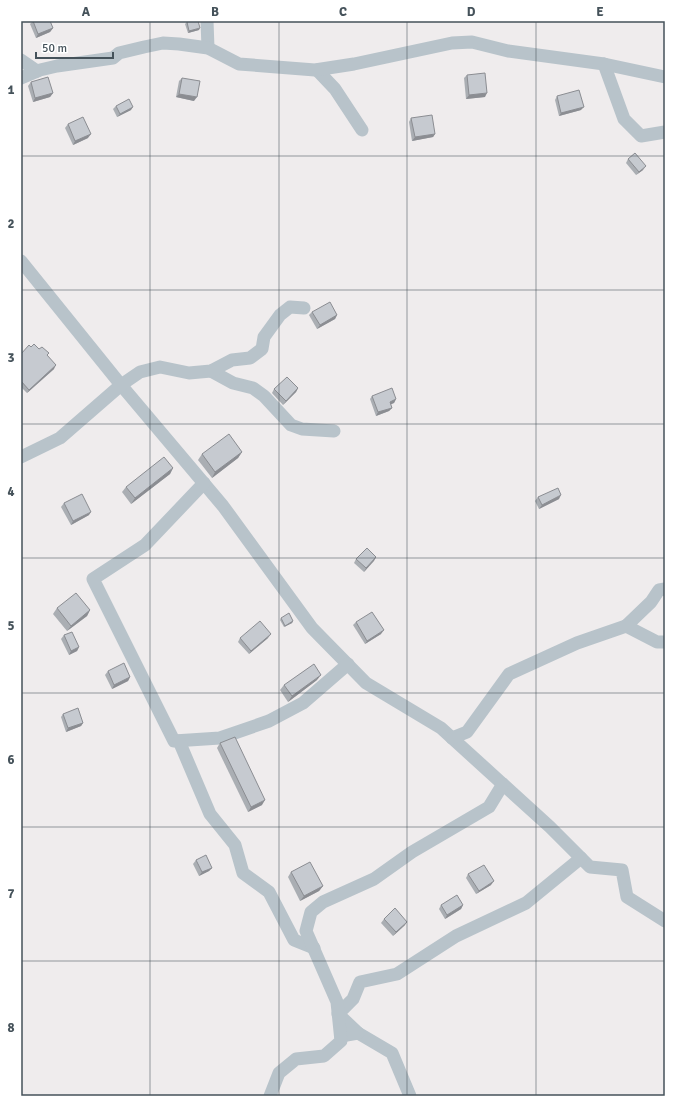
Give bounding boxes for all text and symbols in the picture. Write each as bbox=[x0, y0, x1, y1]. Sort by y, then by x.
text: A bbox=[82, 4, 91, 20]
text: B bbox=[211, 4, 219, 20]
text: C bbox=[339, 4, 347, 20]
text: D bbox=[467, 4, 476, 20]
text: E bbox=[596, 4, 604, 20]
scale bar bbox=[36, 34, 113, 60]
text: 50 m bbox=[42, 41, 67, 56]
text: 1 bbox=[7, 82, 15, 98]
text: 2 bbox=[7, 216, 15, 232]
text: 3 bbox=[7, 350, 15, 366]
text: 4 bbox=[7, 484, 15, 500]
text: 5 bbox=[7, 618, 15, 634]
text: 6 bbox=[7, 752, 15, 768]
text: 7 bbox=[7, 886, 15, 902]
text: 8 bbox=[7, 1020, 15, 1036]

